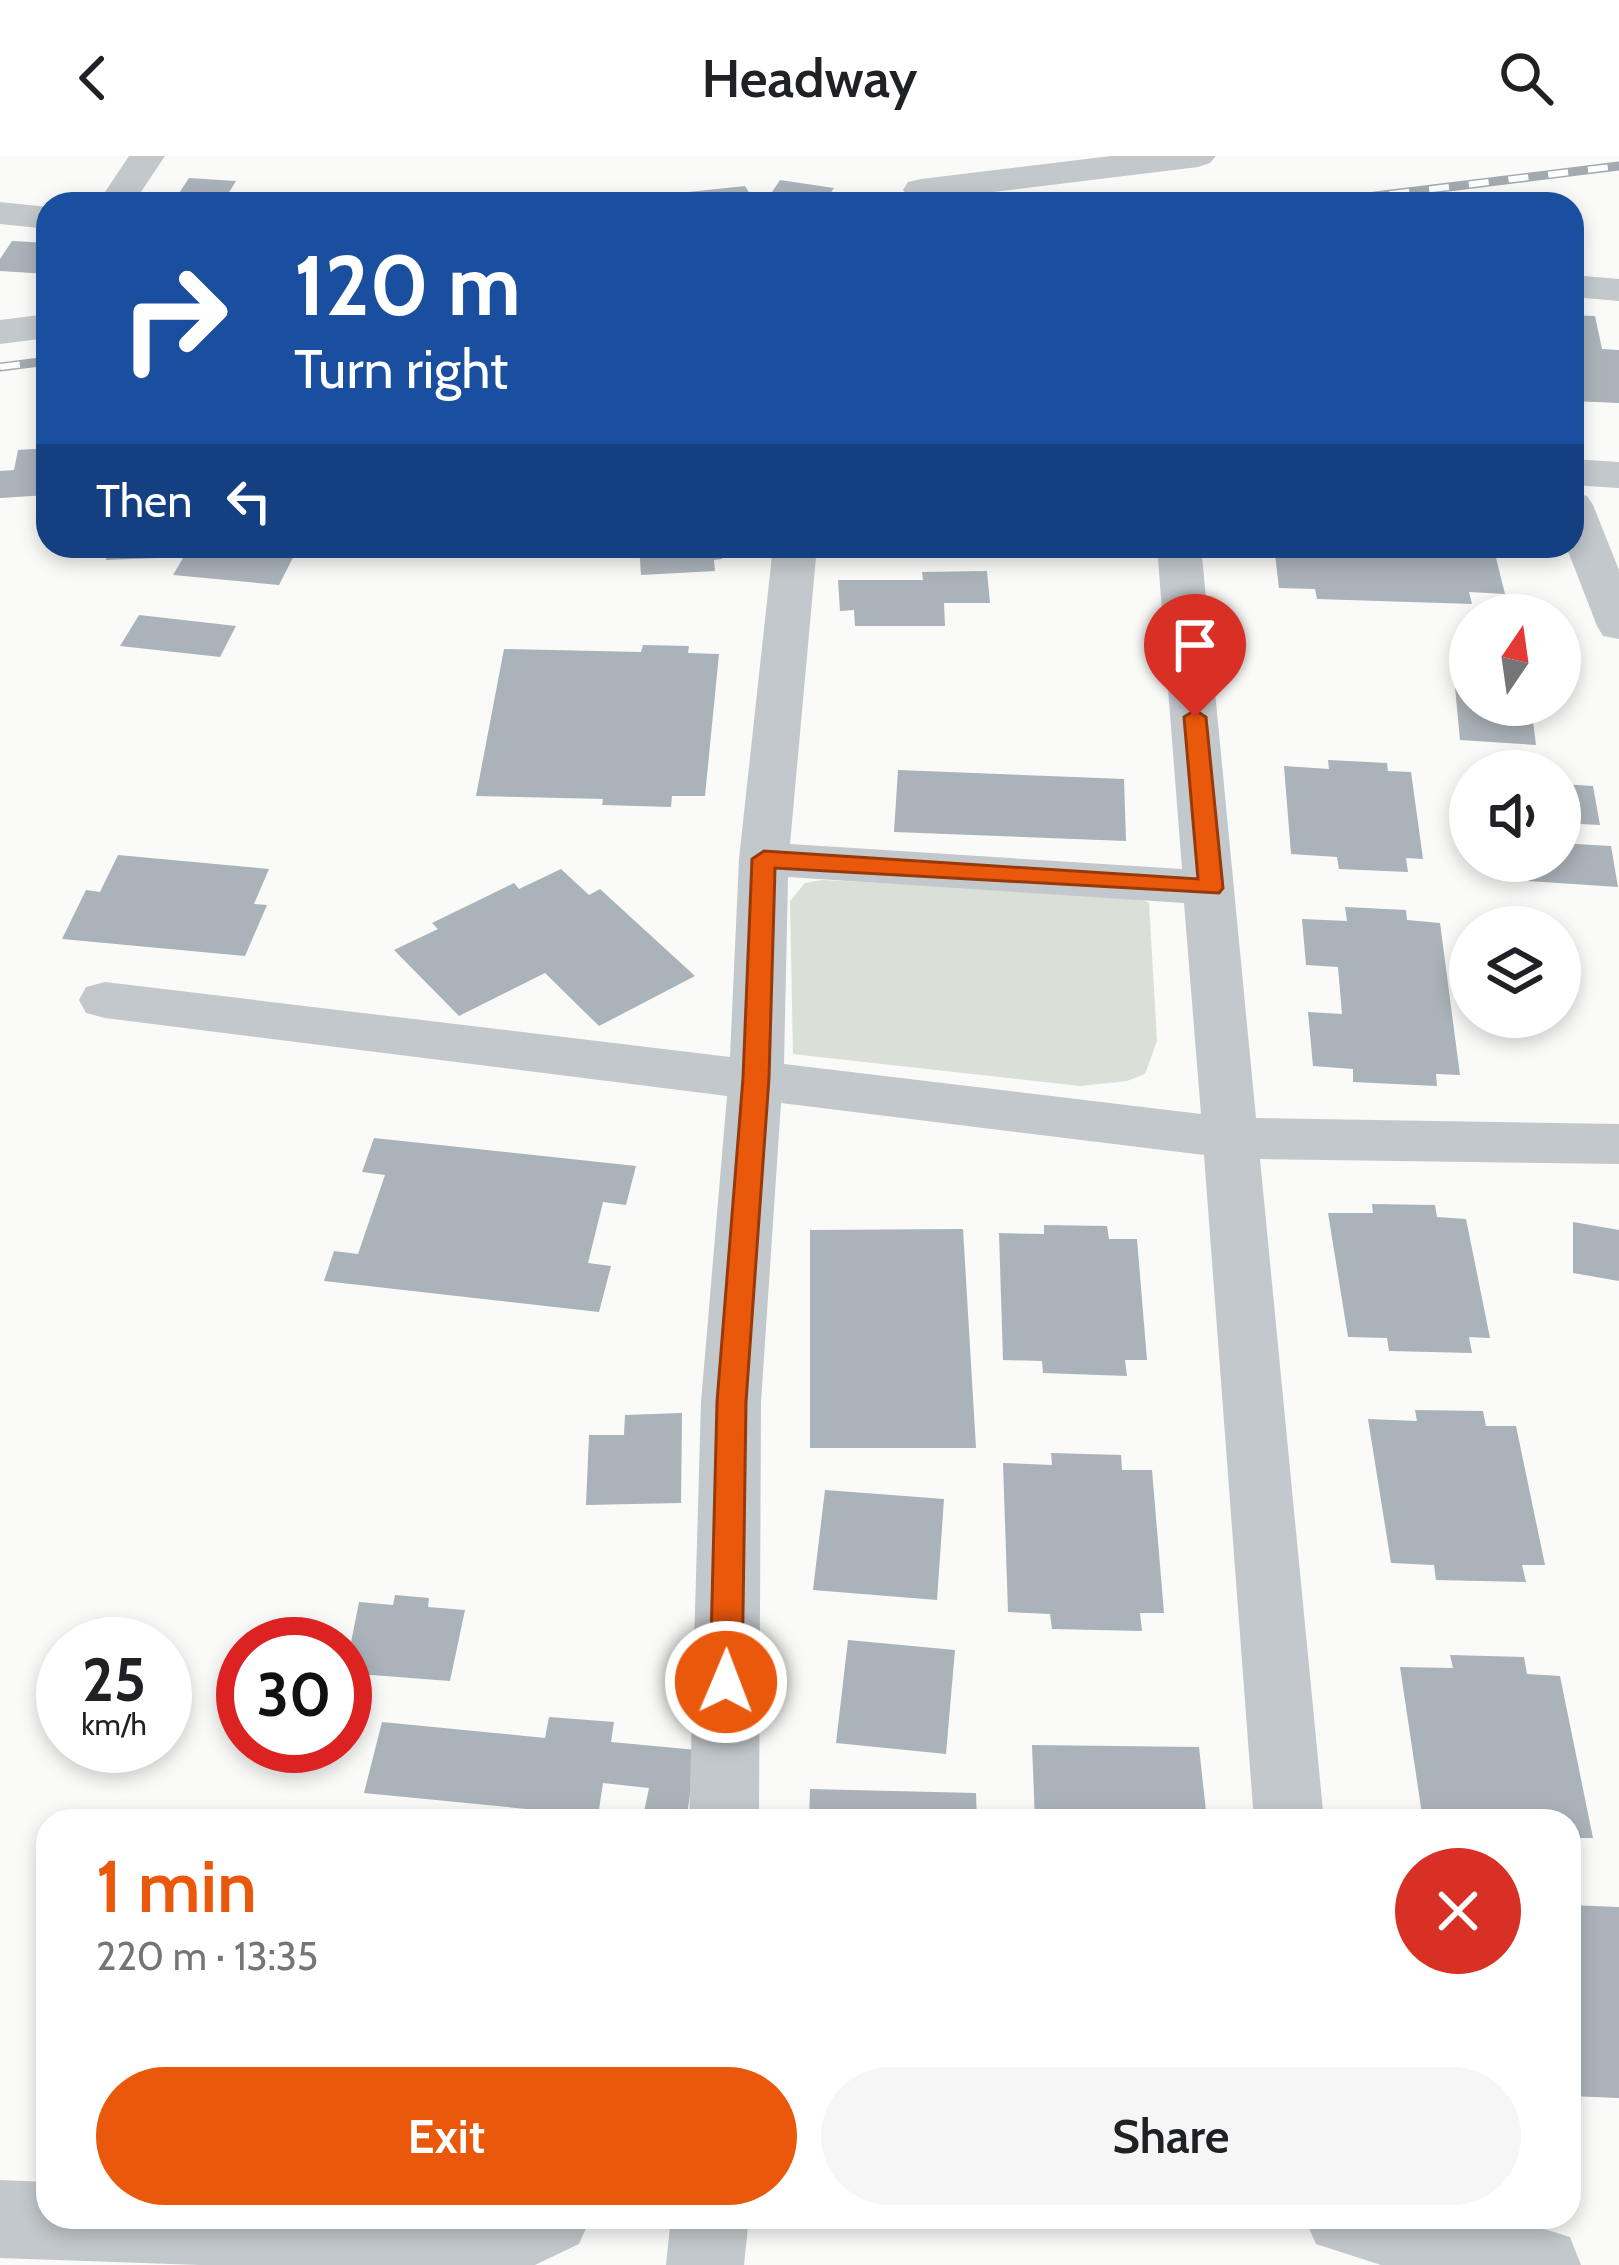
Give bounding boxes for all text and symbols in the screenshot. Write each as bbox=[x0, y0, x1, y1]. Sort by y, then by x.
icon: back bbox=[60, 45, 126, 111]
text: Headway bbox=[702, 45, 917, 111]
icon: search bbox=[1493, 45, 1559, 111]
text: 120 m bbox=[294, 234, 521, 336]
icon: right bbox=[96, 240, 252, 396]
text: Turn right bbox=[294, 336, 508, 402]
icon: left bbox=[216, 468, 282, 534]
text: Then bbox=[96, 474, 192, 528]
pin bbox=[1144, 594, 1246, 717]
north arrow bbox=[1449, 594, 1581, 726]
map controls bbox=[1449, 594, 1581, 1038]
icon: arrive bbox=[1162, 612, 1228, 678]
button: sound bbox=[1449, 750, 1581, 882]
button: layers bbox=[1449, 906, 1581, 1038]
speed limit sign: 30 bbox=[216, 1617, 372, 1773]
position arrow bbox=[663, 1619, 789, 1745]
text: 25 bbox=[82, 1643, 146, 1716]
text: km/h bbox=[81, 1706, 147, 1743]
text: 1 min bbox=[96, 1843, 257, 1930]
button: close bbox=[1395, 1848, 1521, 1974]
text: 220 m · 13:35 bbox=[96, 1932, 318, 1980]
button: Exit bbox=[96, 2067, 797, 2205]
button: Share bbox=[821, 2067, 1521, 2205]

